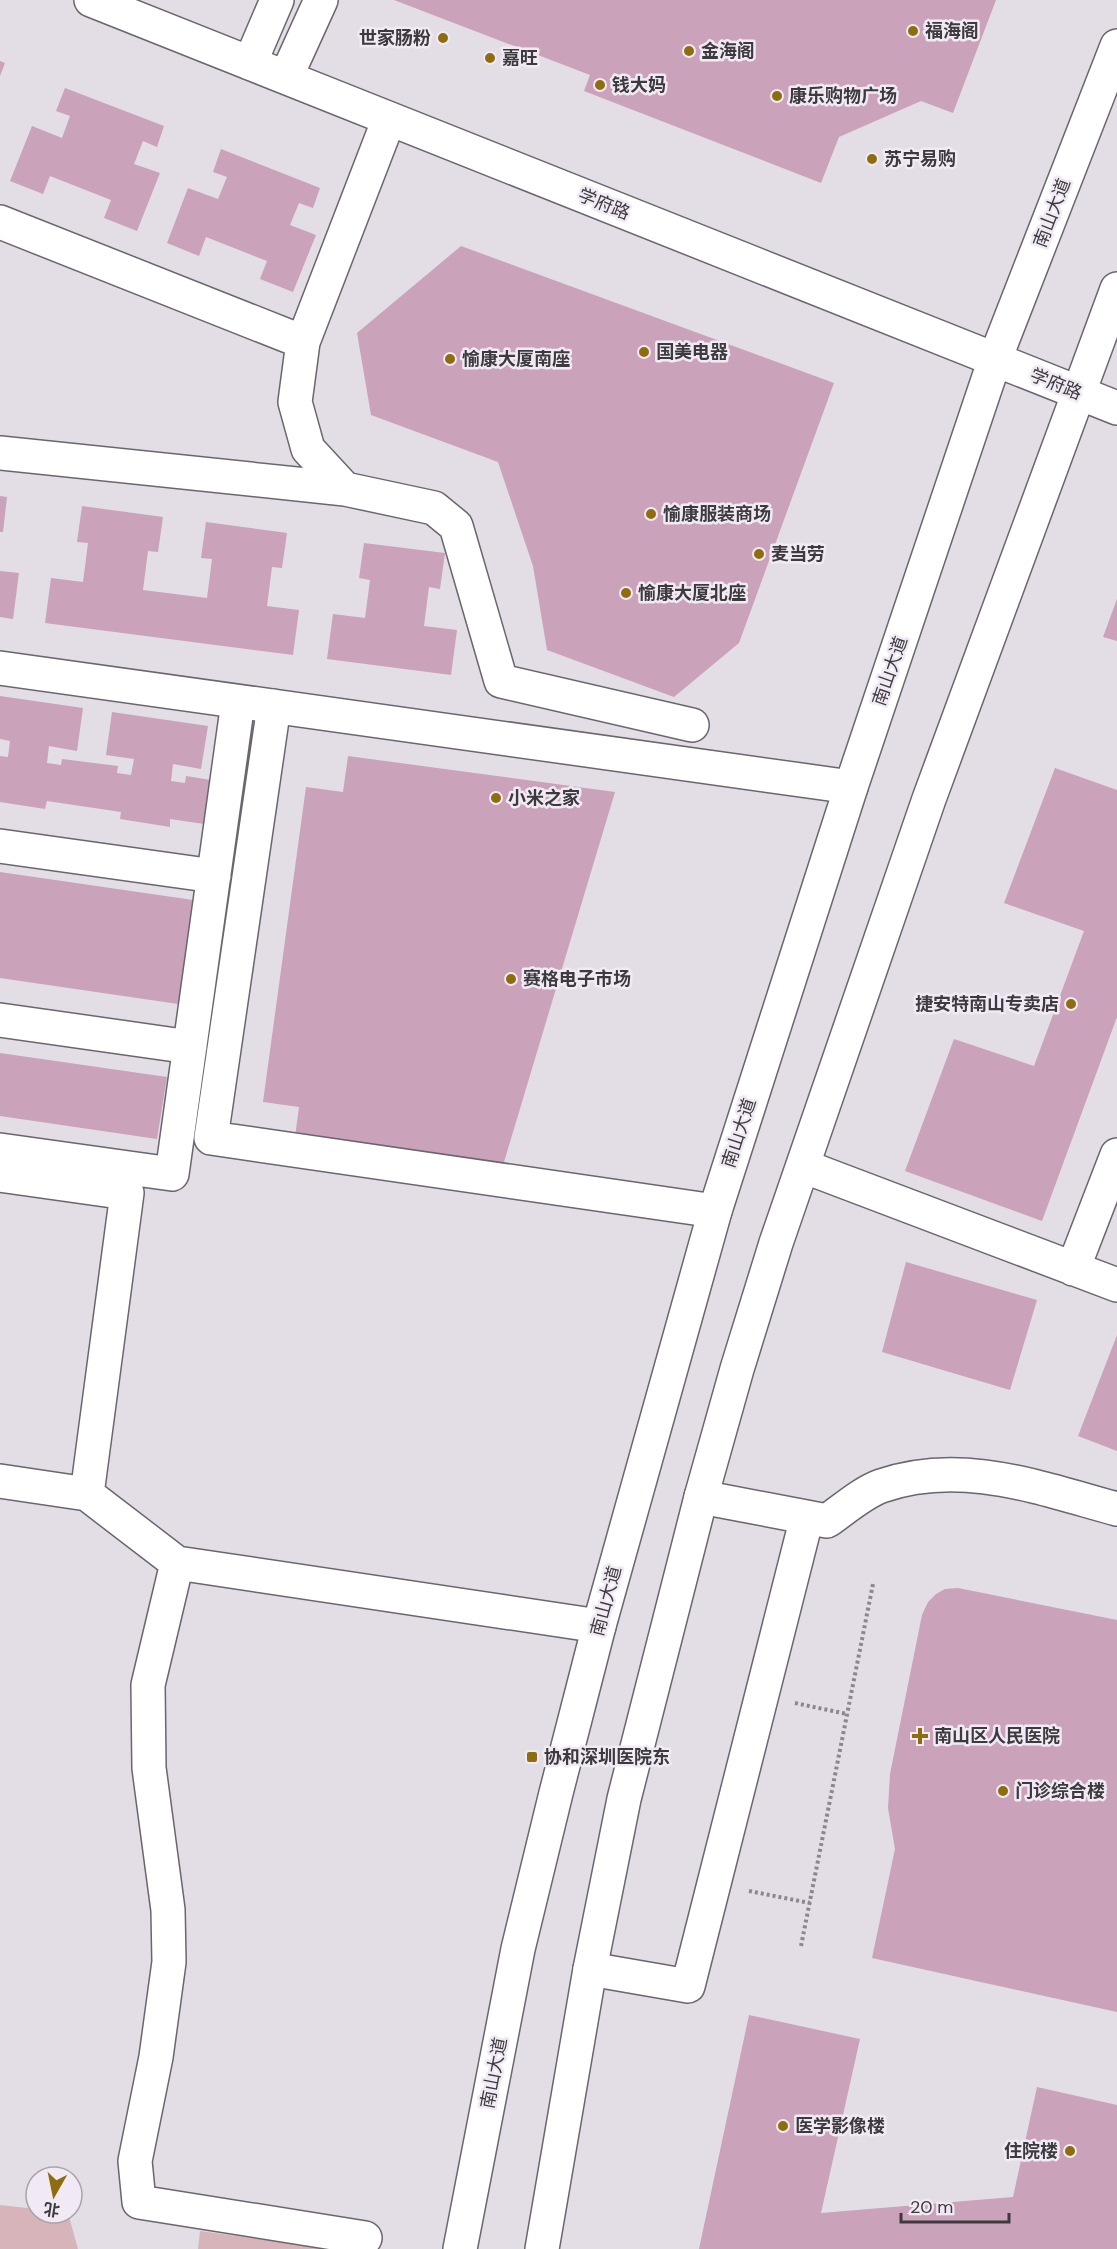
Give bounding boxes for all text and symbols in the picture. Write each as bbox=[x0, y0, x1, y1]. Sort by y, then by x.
place label: 福海阁 bbox=[925, 19, 979, 43]
marker: 福海阁 bbox=[906, 24, 920, 38]
place label: 世家肠粉 bbox=[359, 26, 431, 50]
marker: 世家肠粉 bbox=[436, 31, 450, 45]
place label: 金海阁 bbox=[701, 39, 755, 63]
marker: 金海阁 bbox=[682, 44, 696, 58]
place label: 嘉旺 bbox=[502, 46, 538, 70]
marker: 嘉旺 bbox=[483, 51, 497, 65]
place label: 钱大妈 bbox=[612, 73, 666, 97]
marker: 钱大妈 bbox=[593, 78, 607, 92]
place label: 康乐购物广场 bbox=[789, 84, 897, 108]
marker: 康乐购物广场 bbox=[770, 89, 784, 103]
place label: 苏宁易购 bbox=[884, 147, 956, 171]
marker: 苏宁易购 bbox=[865, 152, 879, 166]
street label: 南山大道 bbox=[1028, 175, 1076, 251]
street label: 学府路 bbox=[574, 183, 634, 225]
place label: 国美电器 bbox=[656, 340, 728, 364]
marker: 国美电器 bbox=[637, 345, 651, 359]
place label: 愉康大厦南座 bbox=[462, 347, 570, 371]
marker: 愉康大厦南座 bbox=[443, 352, 457, 366]
street label: 学府路 bbox=[1026, 363, 1086, 405]
place label: 愉康服装商场 bbox=[663, 502, 771, 526]
marker: 愉康服装商场 bbox=[644, 507, 658, 521]
place label: 麦当劳 bbox=[771, 542, 825, 566]
marker: 麦当劳 bbox=[752, 547, 766, 561]
place label: 愉康大厦北座 bbox=[638, 581, 746, 605]
marker: 愉康大厦北座 bbox=[619, 586, 633, 600]
street label: 南山大道 bbox=[867, 633, 913, 709]
place label: 小米之家 bbox=[508, 786, 580, 810]
marker: 小米之家 bbox=[489, 791, 503, 805]
place label: 赛格电子市场 bbox=[523, 967, 631, 991]
marker: 赛格电子市场 bbox=[504, 972, 518, 986]
place label: 捷安特南山专卖店 bbox=[915, 992, 1059, 1016]
marker: 捷安特南山专卖店 bbox=[1064, 997, 1078, 1011]
street label: 南山大道 bbox=[716, 1095, 762, 1171]
street label: 南山大道 bbox=[585, 1563, 627, 1639]
place label: 南山区人民医院 bbox=[934, 1724, 1060, 1748]
marker: 南山区人民医院 bbox=[911, 1727, 929, 1745]
place label: 协和深圳医院东 bbox=[544, 1745, 670, 1769]
marker: 协和深圳医院东 bbox=[525, 1750, 539, 1764]
place label: 门诊综合楼 bbox=[1015, 1779, 1105, 1803]
marker: 门诊综合楼 bbox=[996, 1784, 1010, 1798]
street label: 南山大道 bbox=[475, 2035, 513, 2111]
place label: 医学影像楼 bbox=[795, 2114, 885, 2138]
marker: 医学影像楼 bbox=[776, 2119, 790, 2133]
place label: 住院楼 bbox=[1004, 2139, 1058, 2163]
marker: 住院楼 bbox=[1063, 2144, 1077, 2158]
north arrow bbox=[24, 2165, 84, 2225]
scale bar bbox=[901, 2186, 1009, 2224]
text: 20 m bbox=[910, 2195, 953, 2219]
text: 北 bbox=[42, 2198, 61, 2221]

